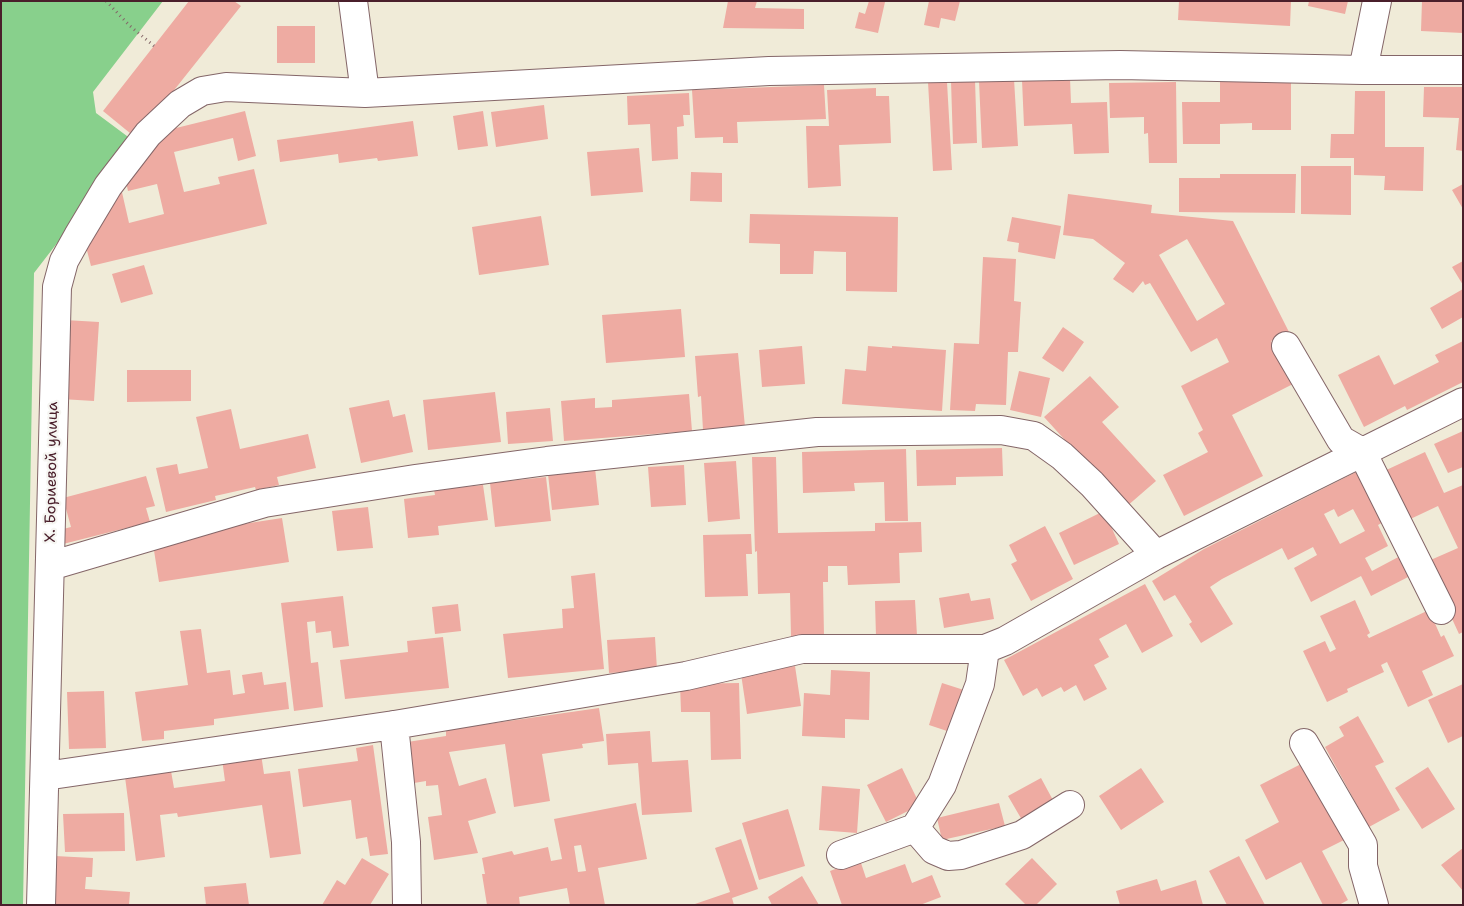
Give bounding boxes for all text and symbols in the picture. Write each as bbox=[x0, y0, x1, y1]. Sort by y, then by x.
street label: Х. Бориевой улица bbox=[42, 402, 62, 542]

